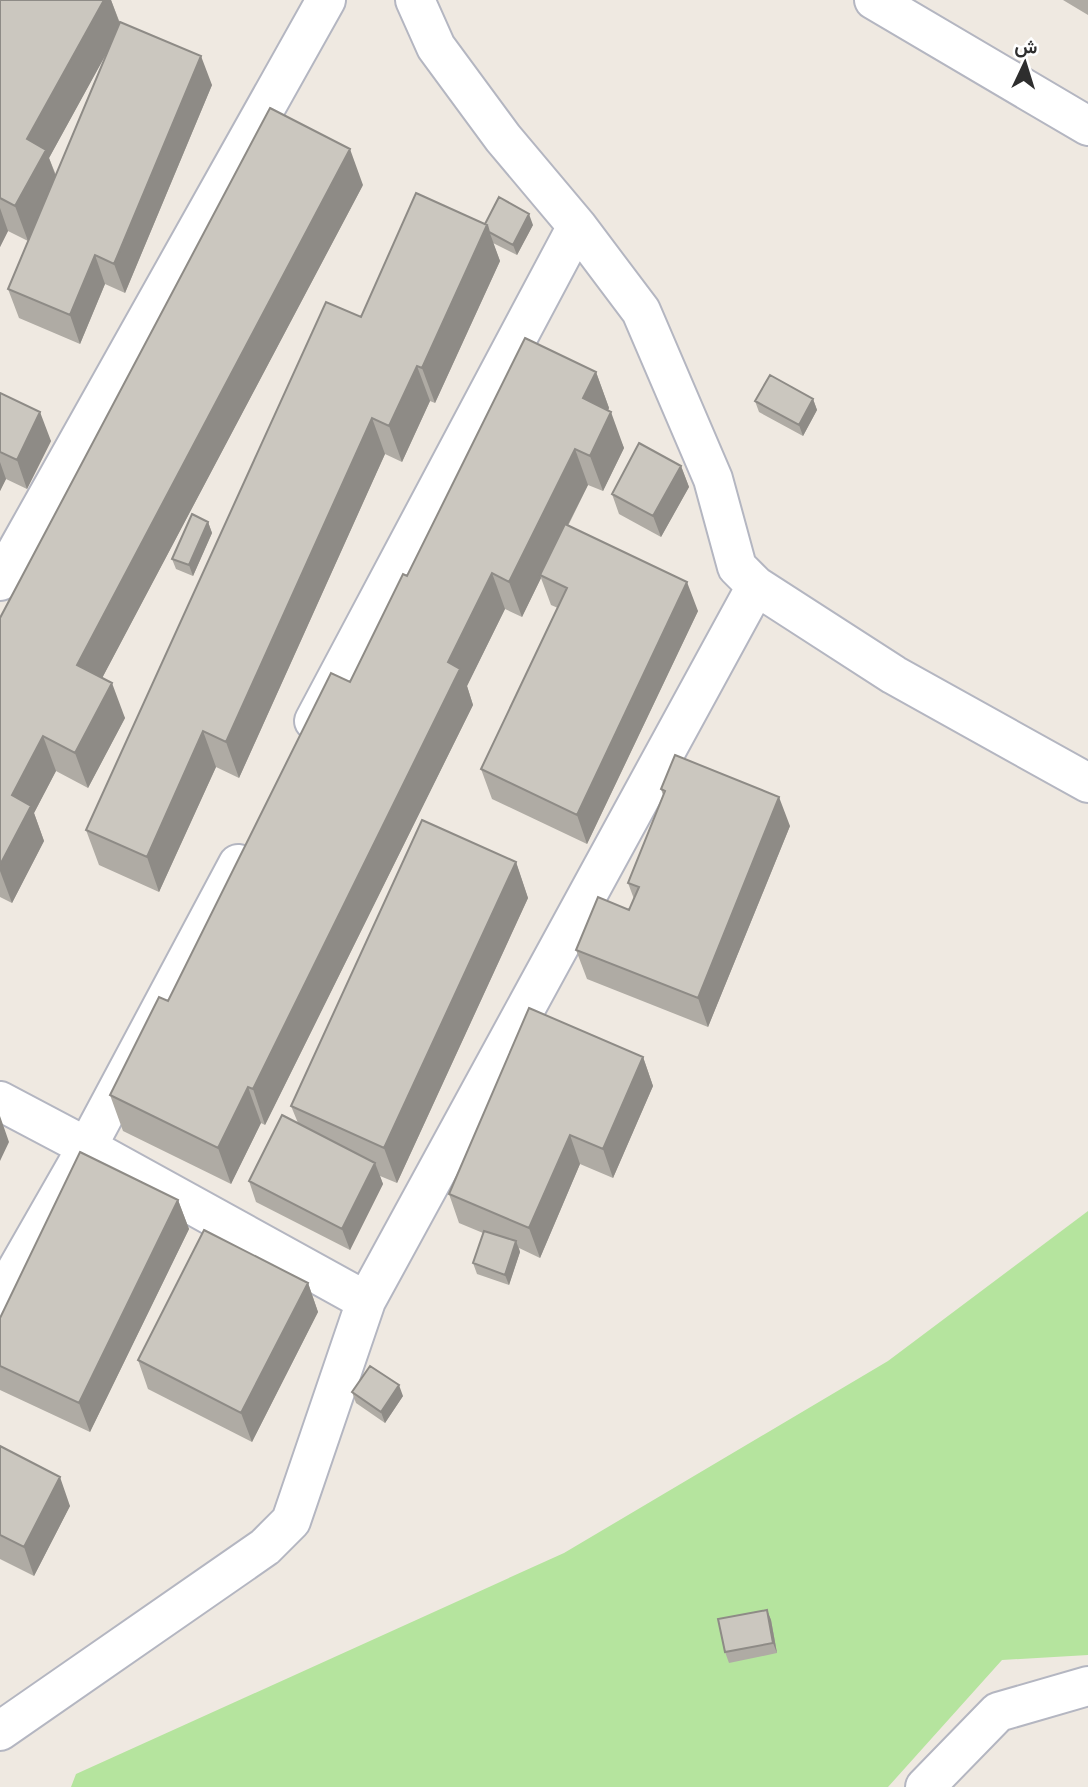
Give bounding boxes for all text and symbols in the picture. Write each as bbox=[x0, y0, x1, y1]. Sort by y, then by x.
north arrow bbox=[990, 28, 1060, 98]
text: ش bbox=[1014, 33, 1039, 59]

